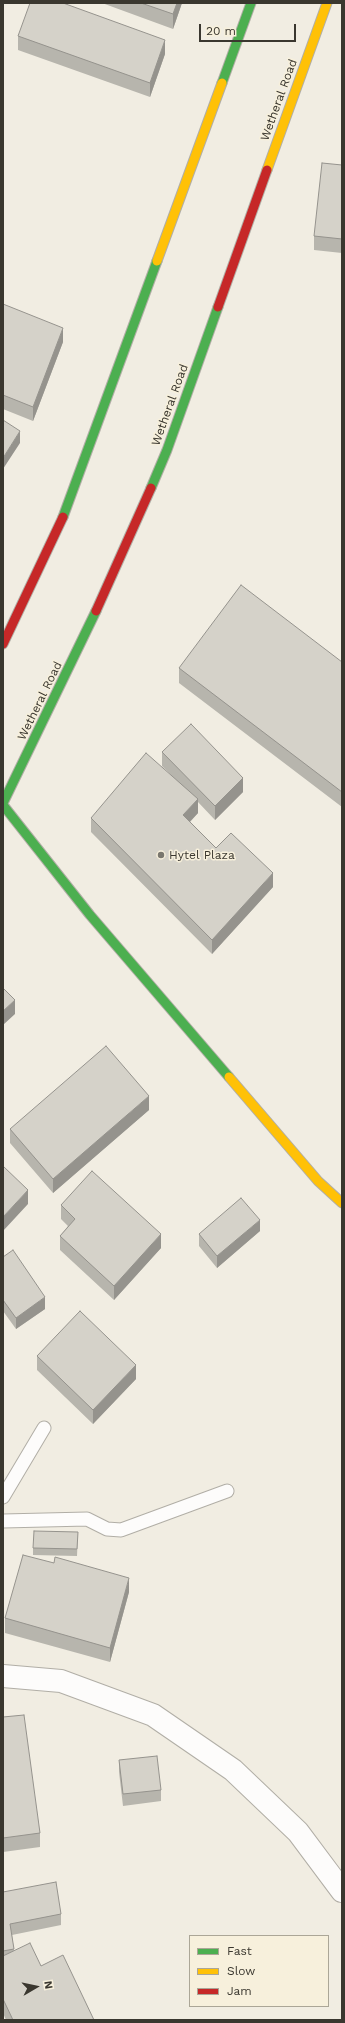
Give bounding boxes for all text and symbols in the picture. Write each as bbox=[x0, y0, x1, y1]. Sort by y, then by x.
scale bar bbox=[201, 16, 298, 42]
text: 20 m bbox=[206, 24, 236, 38]
street label: Wetheral Road bbox=[258, 57, 300, 143]
street label: Wetheral Road bbox=[149, 362, 191, 448]
street label: Wetheral Road bbox=[15, 659, 65, 743]
place label: Hytel Plaza bbox=[169, 848, 235, 862]
marker: Hytel Plaza bbox=[156, 850, 166, 860]
legend bbox=[189, 1935, 329, 2007]
text: Fast bbox=[227, 1944, 252, 1958]
text: Slow bbox=[227, 1964, 255, 1978]
north arrow bbox=[16, 1967, 56, 2007]
text: N bbox=[41, 1980, 55, 1990]
text: Jam bbox=[227, 1984, 252, 1998]

